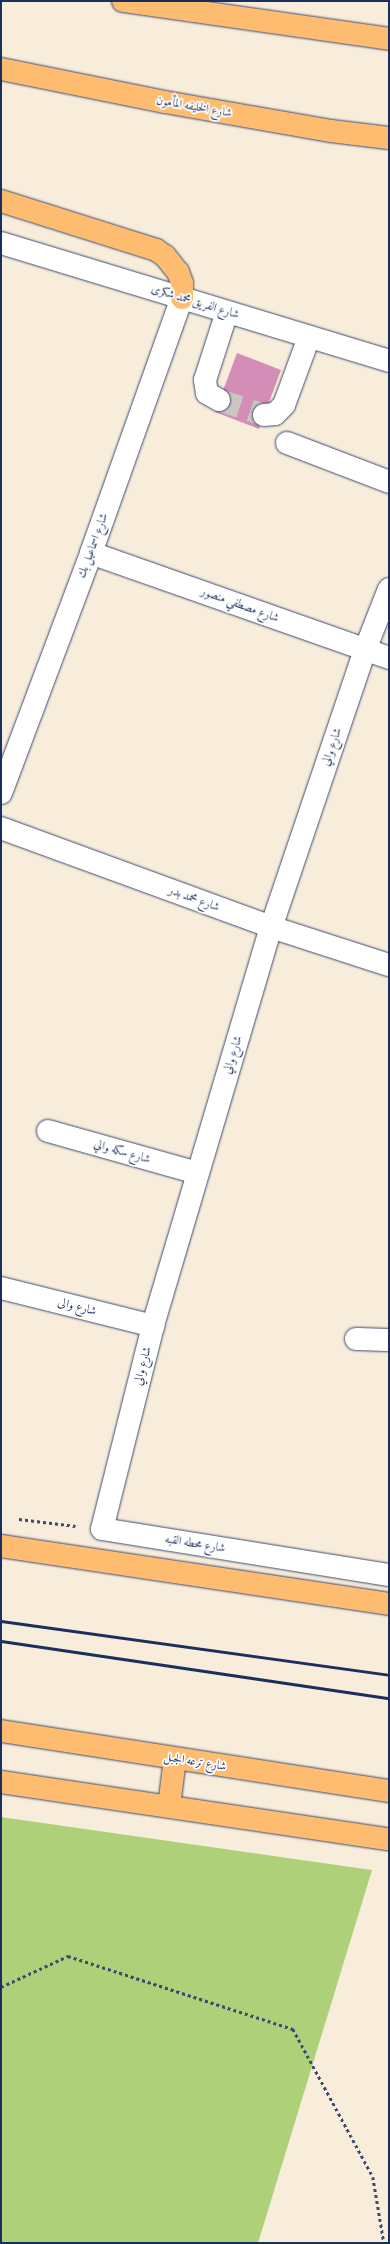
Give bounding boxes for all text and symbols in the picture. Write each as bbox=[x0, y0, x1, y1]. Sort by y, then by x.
street label: شارع الخليفه المأمون bbox=[155, 93, 233, 121]
street label: شارع الفريق محمد شكرى bbox=[149, 282, 241, 322]
street label: شارع اسماعيل بك bbox=[75, 511, 111, 581]
street label: شارع مصطفي منصور bbox=[199, 584, 281, 626]
street label: شارع والي bbox=[319, 726, 345, 768]
street label: شارع محمد بدر bbox=[167, 883, 221, 915]
street label: شارع والي bbox=[220, 1034, 246, 1076]
street label: شارع سكه والي bbox=[92, 1137, 152, 1167]
street label: شارع والى bbox=[56, 1295, 98, 1319]
street label: شارع والي bbox=[131, 1345, 155, 1387]
street label: شارع محطه القبه bbox=[164, 1532, 226, 1556]
street label: شارع ترعه الجبل bbox=[163, 1750, 227, 1774]

